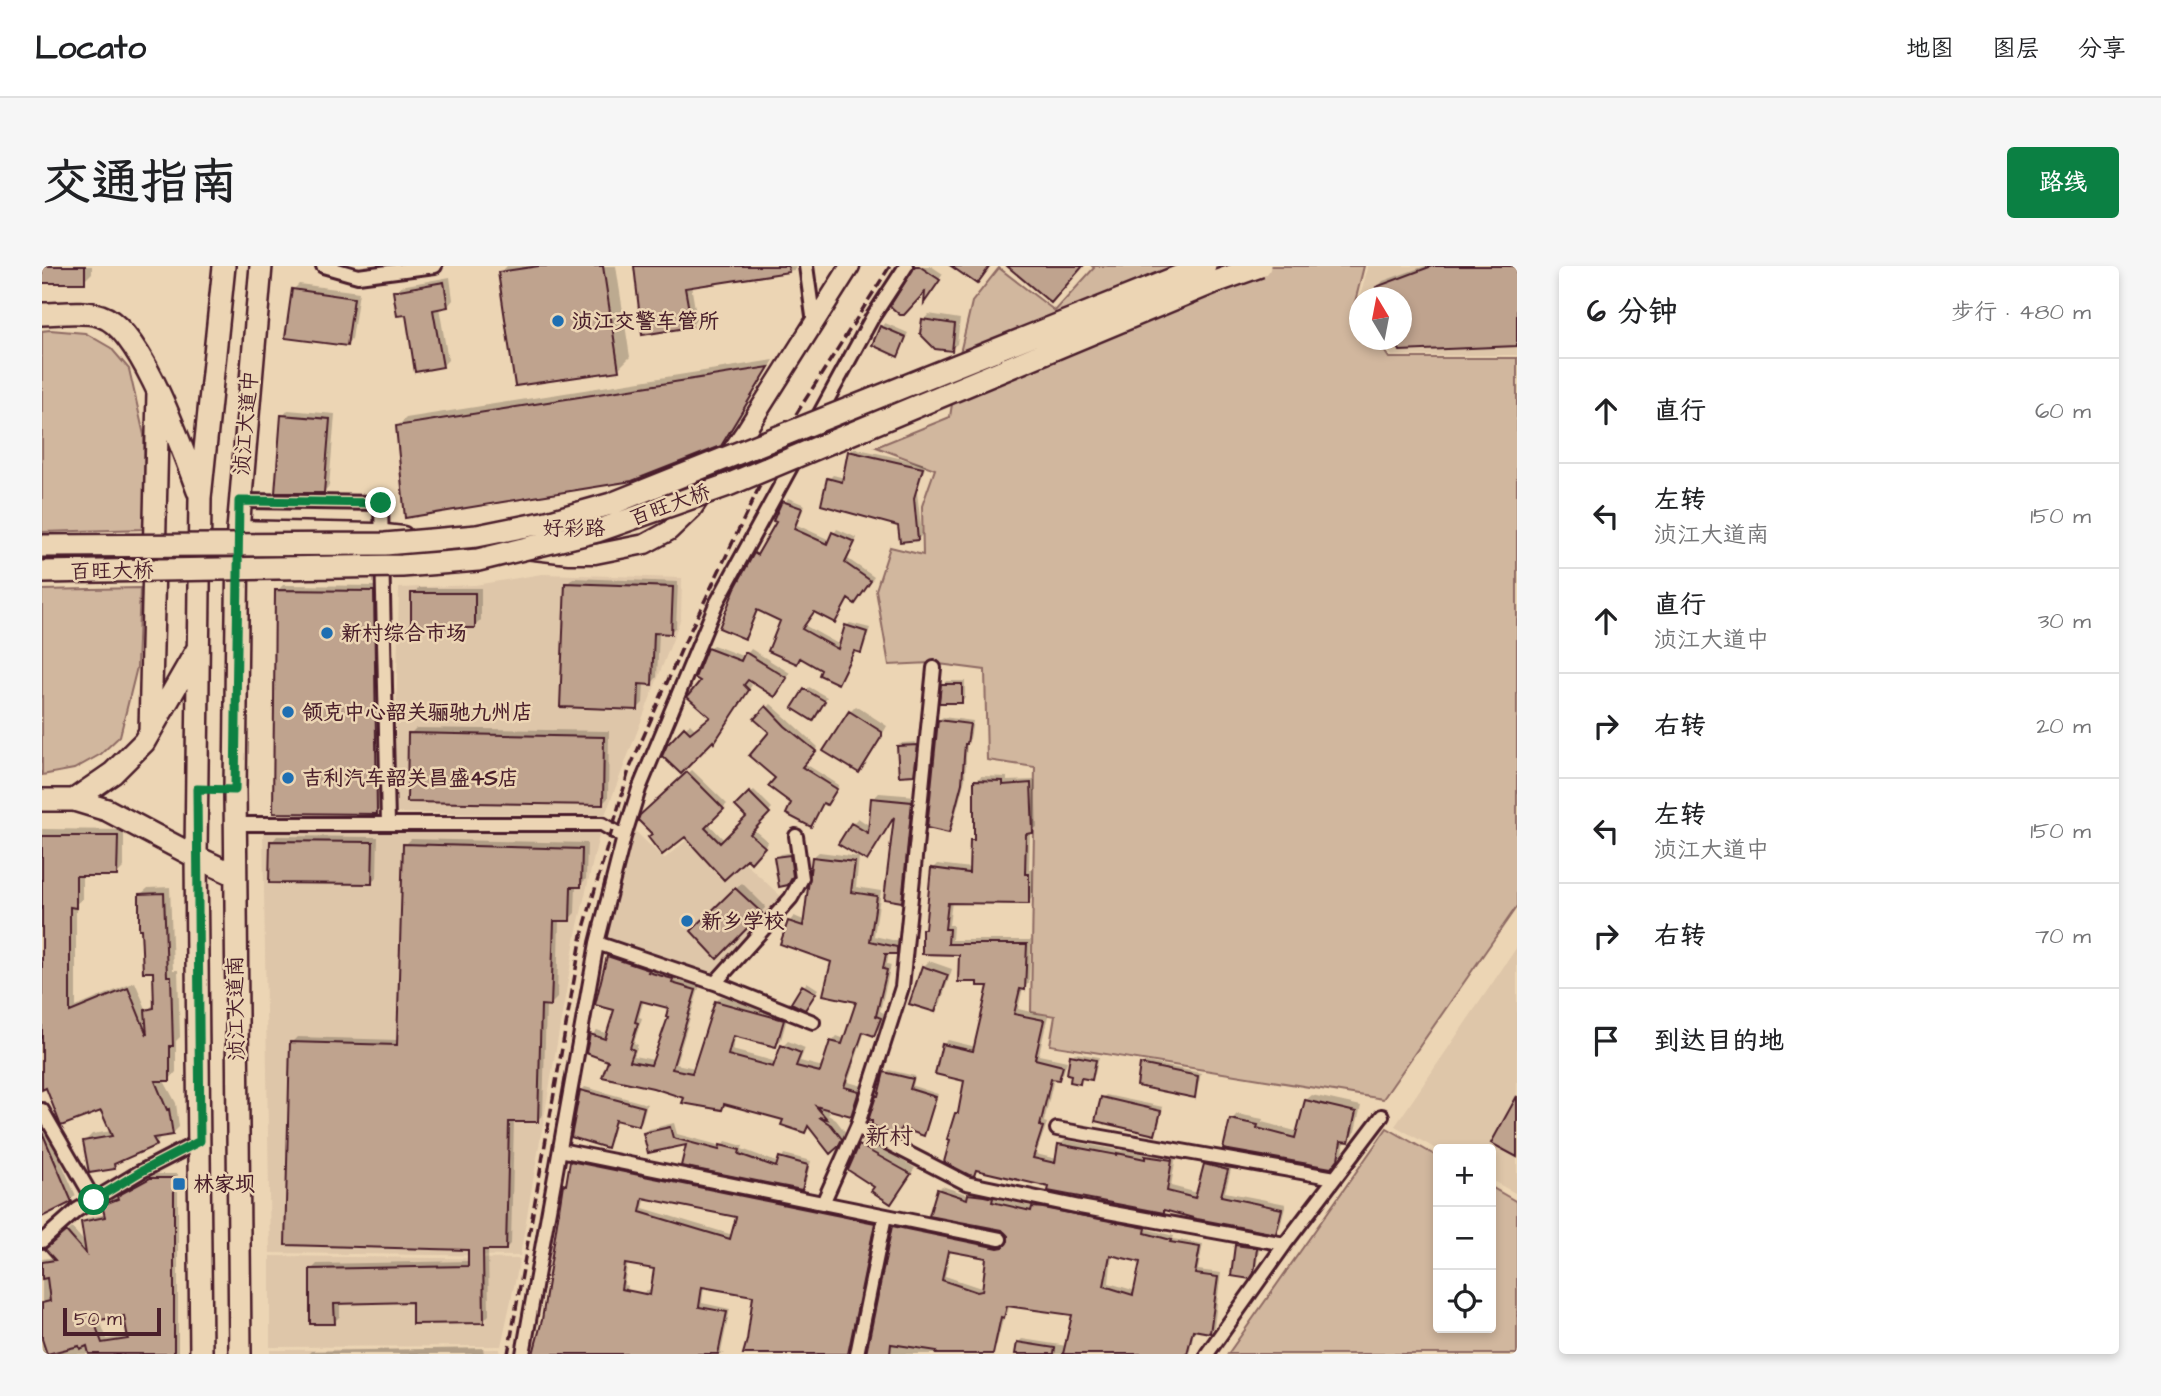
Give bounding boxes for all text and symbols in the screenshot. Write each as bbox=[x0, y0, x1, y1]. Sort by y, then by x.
text: Locato bbox=[35, 25, 146, 71]
text: 地图 bbox=[1906, 32, 1954, 66]
text: 图层 bbox=[1992, 32, 2040, 66]
text: 分享 bbox=[2078, 32, 2126, 66]
button: 路线 bbox=[2007, 147, 2119, 218]
text: 交通指南 bbox=[42, 150, 238, 218]
north arrow bbox=[1349, 287, 1412, 350]
text: 6 分钟 bbox=[1587, 291, 1678, 333]
text: 步行 · 480 m bbox=[1951, 296, 2091, 328]
place label: 浈江交警车管所 bbox=[572, 307, 719, 336]
marker: 浈江交警车管所 bbox=[550, 313, 566, 329]
street label: 浈江大道中 bbox=[227, 369, 265, 477]
icon: ahead bbox=[1587, 392, 1625, 430]
text: 直行 bbox=[1654, 393, 1706, 429]
text: 60 m bbox=[2035, 395, 2091, 427]
street label: 百旺大桥 bbox=[626, 477, 714, 533]
text: 左转 bbox=[1654, 482, 1706, 518]
route end bbox=[365, 487, 396, 518]
icon: left bbox=[1587, 497, 1625, 535]
text: 150 m bbox=[2030, 500, 2091, 532]
street label: 好彩路 bbox=[543, 514, 606, 543]
text: 浈江大道南 bbox=[1654, 519, 1769, 551]
street label: 百旺大桥 bbox=[70, 556, 154, 586]
text: 直行 bbox=[1654, 587, 1706, 623]
icon: ahead bbox=[1587, 602, 1625, 640]
text: 30 m bbox=[2038, 605, 2091, 637]
place label: 新村综合市场 bbox=[341, 619, 467, 648]
text: 浈江大道中 bbox=[1654, 624, 1769, 656]
marker: 新村综合市场 bbox=[319, 625, 335, 641]
place label: 领克中心韶关骊驰九州店 bbox=[302, 698, 533, 727]
marker: 领克中心韶关骊驰九州店 bbox=[280, 704, 296, 720]
icon: right bbox=[1587, 707, 1625, 745]
text: 右转 bbox=[1654, 708, 1706, 744]
text: 20 m bbox=[2036, 710, 2091, 742]
place label: 吉利汽车韶关昌盛4S店 bbox=[302, 764, 519, 793]
marker: 吉利汽车韶关昌盛4S店 bbox=[280, 770, 296, 786]
text: 左转 bbox=[1654, 797, 1706, 833]
icon: left bbox=[1587, 812, 1625, 850]
text: 150 m bbox=[2030, 815, 2091, 847]
text: 浈江大道中 bbox=[1654, 834, 1769, 866]
place label: 新乡学校 bbox=[701, 907, 785, 936]
marker: 新乡学校 bbox=[679, 913, 695, 929]
icon: right bbox=[1587, 917, 1625, 955]
text: 右转 bbox=[1654, 918, 1706, 954]
text: 70 m bbox=[2035, 920, 2091, 952]
street label: 浈江大道南 bbox=[221, 955, 251, 1061]
icon: arrive bbox=[1587, 1022, 1625, 1060]
text: 到达目的地 bbox=[1654, 1023, 1784, 1059]
district label: 新村 bbox=[865, 1120, 913, 1154]
map controls bbox=[1433, 1144, 1496, 1333]
button: + bbox=[1433, 1144, 1496, 1207]
place label: 林家坝 bbox=[193, 1170, 256, 1199]
marker: 林家坝 bbox=[171, 1176, 187, 1192]
route start bbox=[78, 1184, 109, 1215]
button: − bbox=[1433, 1207, 1496, 1270]
button: locate bbox=[1433, 1270, 1496, 1333]
scale bar bbox=[63, 1305, 161, 1337]
text: 50 m bbox=[74, 1306, 122, 1333]

